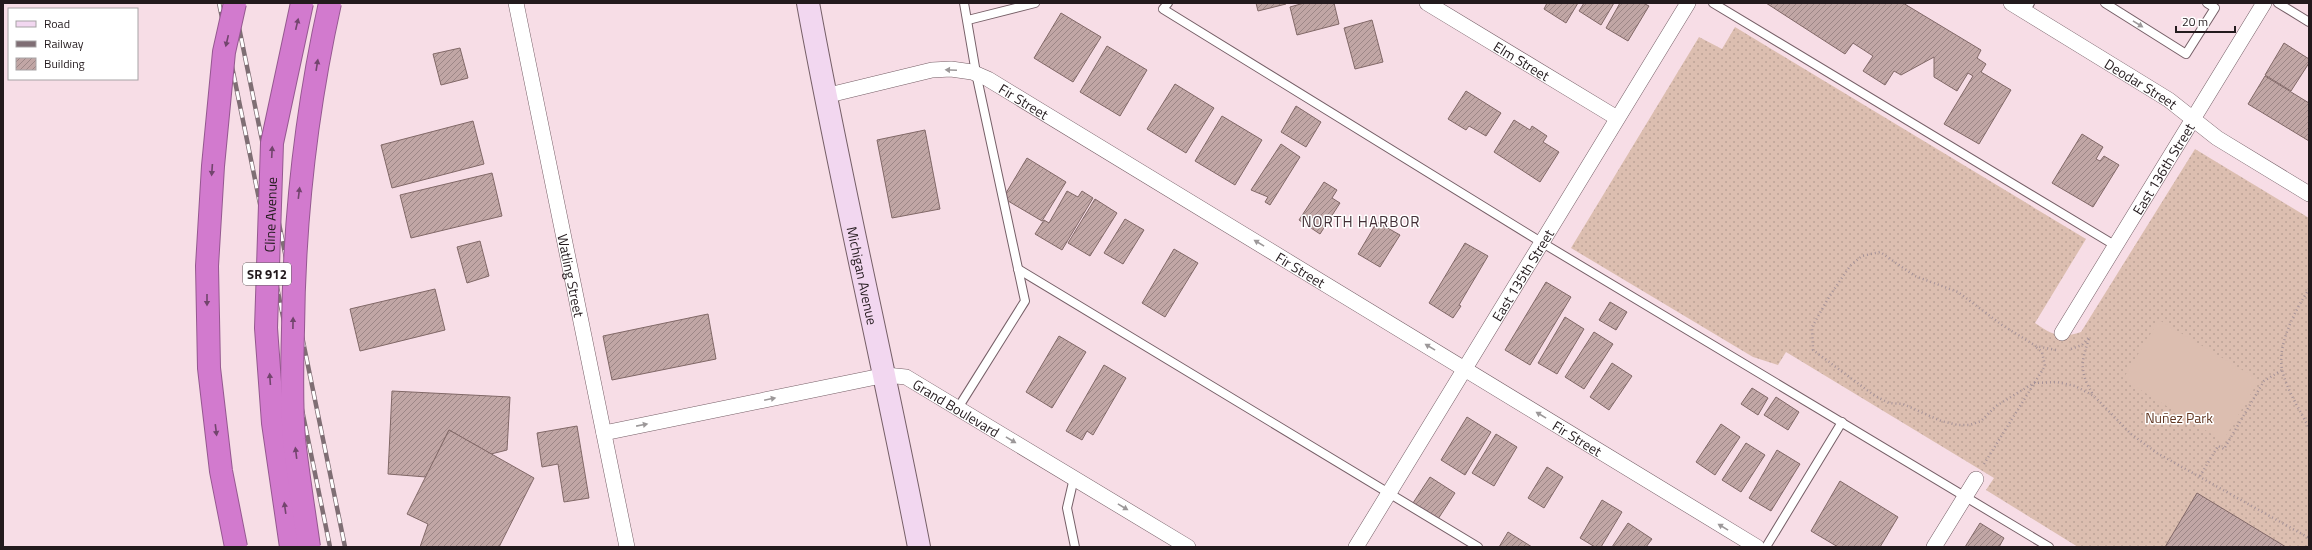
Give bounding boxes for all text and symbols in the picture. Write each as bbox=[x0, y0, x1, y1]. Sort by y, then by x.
legend bbox=[8, 8, 138, 80]
scale bar bbox=[2176, 8, 2235, 34]
text: 20 m bbox=[2182, 12, 2208, 31]
text: Road bbox=[44, 14, 70, 33]
one-way arrow bbox=[294, 18, 300, 30]
one-way arrow bbox=[2132, 20, 2144, 27]
text: Railway bbox=[44, 34, 84, 53]
one-way arrow bbox=[223, 35, 229, 47]
street label: Elm Street bbox=[1490, 35, 1554, 86]
street label: Deodar Street bbox=[2101, 53, 2182, 114]
text: Building bbox=[44, 54, 85, 73]
one-way arrow bbox=[314, 58, 320, 71]
one-way arrow bbox=[945, 66, 957, 73]
street label: Fir Street bbox=[995, 78, 1053, 124]
street label: East 136th Street bbox=[2127, 118, 2199, 218]
one-way arrow bbox=[269, 145, 275, 158]
one-way arrow bbox=[209, 164, 216, 176]
street label: Cline Avenue bbox=[258, 177, 281, 253]
one-way arrow bbox=[296, 187, 303, 199]
district label: NORTH HARBOR bbox=[1301, 210, 1421, 233]
street label: Michigan Avenue bbox=[842, 224, 884, 327]
street label: East 135th Street bbox=[1486, 225, 1558, 325]
street label: Watling Street bbox=[553, 232, 590, 319]
one-way arrow bbox=[1253, 240, 1265, 247]
street label: Fir Street bbox=[1272, 246, 1330, 293]
road number: SR 912 bbox=[243, 263, 291, 285]
one-way arrow bbox=[204, 294, 210, 307]
one-way arrow bbox=[290, 316, 296, 329]
one-way arrow bbox=[1424, 344, 1436, 351]
one-way arrow bbox=[266, 373, 273, 385]
street label: Grand Boulevard bbox=[909, 373, 1004, 442]
one-way arrow bbox=[763, 396, 776, 402]
park label: Nuñez Park bbox=[2145, 407, 2213, 428]
one-way arrow bbox=[1535, 412, 1547, 419]
street label: Fir Street bbox=[1549, 415, 1606, 461]
one-way arrow bbox=[636, 422, 648, 428]
one-way arrow bbox=[213, 424, 219, 436]
one-way arrow bbox=[1005, 437, 1017, 444]
one-way arrow bbox=[293, 447, 299, 459]
one-way arrow bbox=[282, 502, 288, 515]
one-way arrow bbox=[1117, 504, 1129, 511]
one-way arrow bbox=[1717, 523, 1729, 530]

